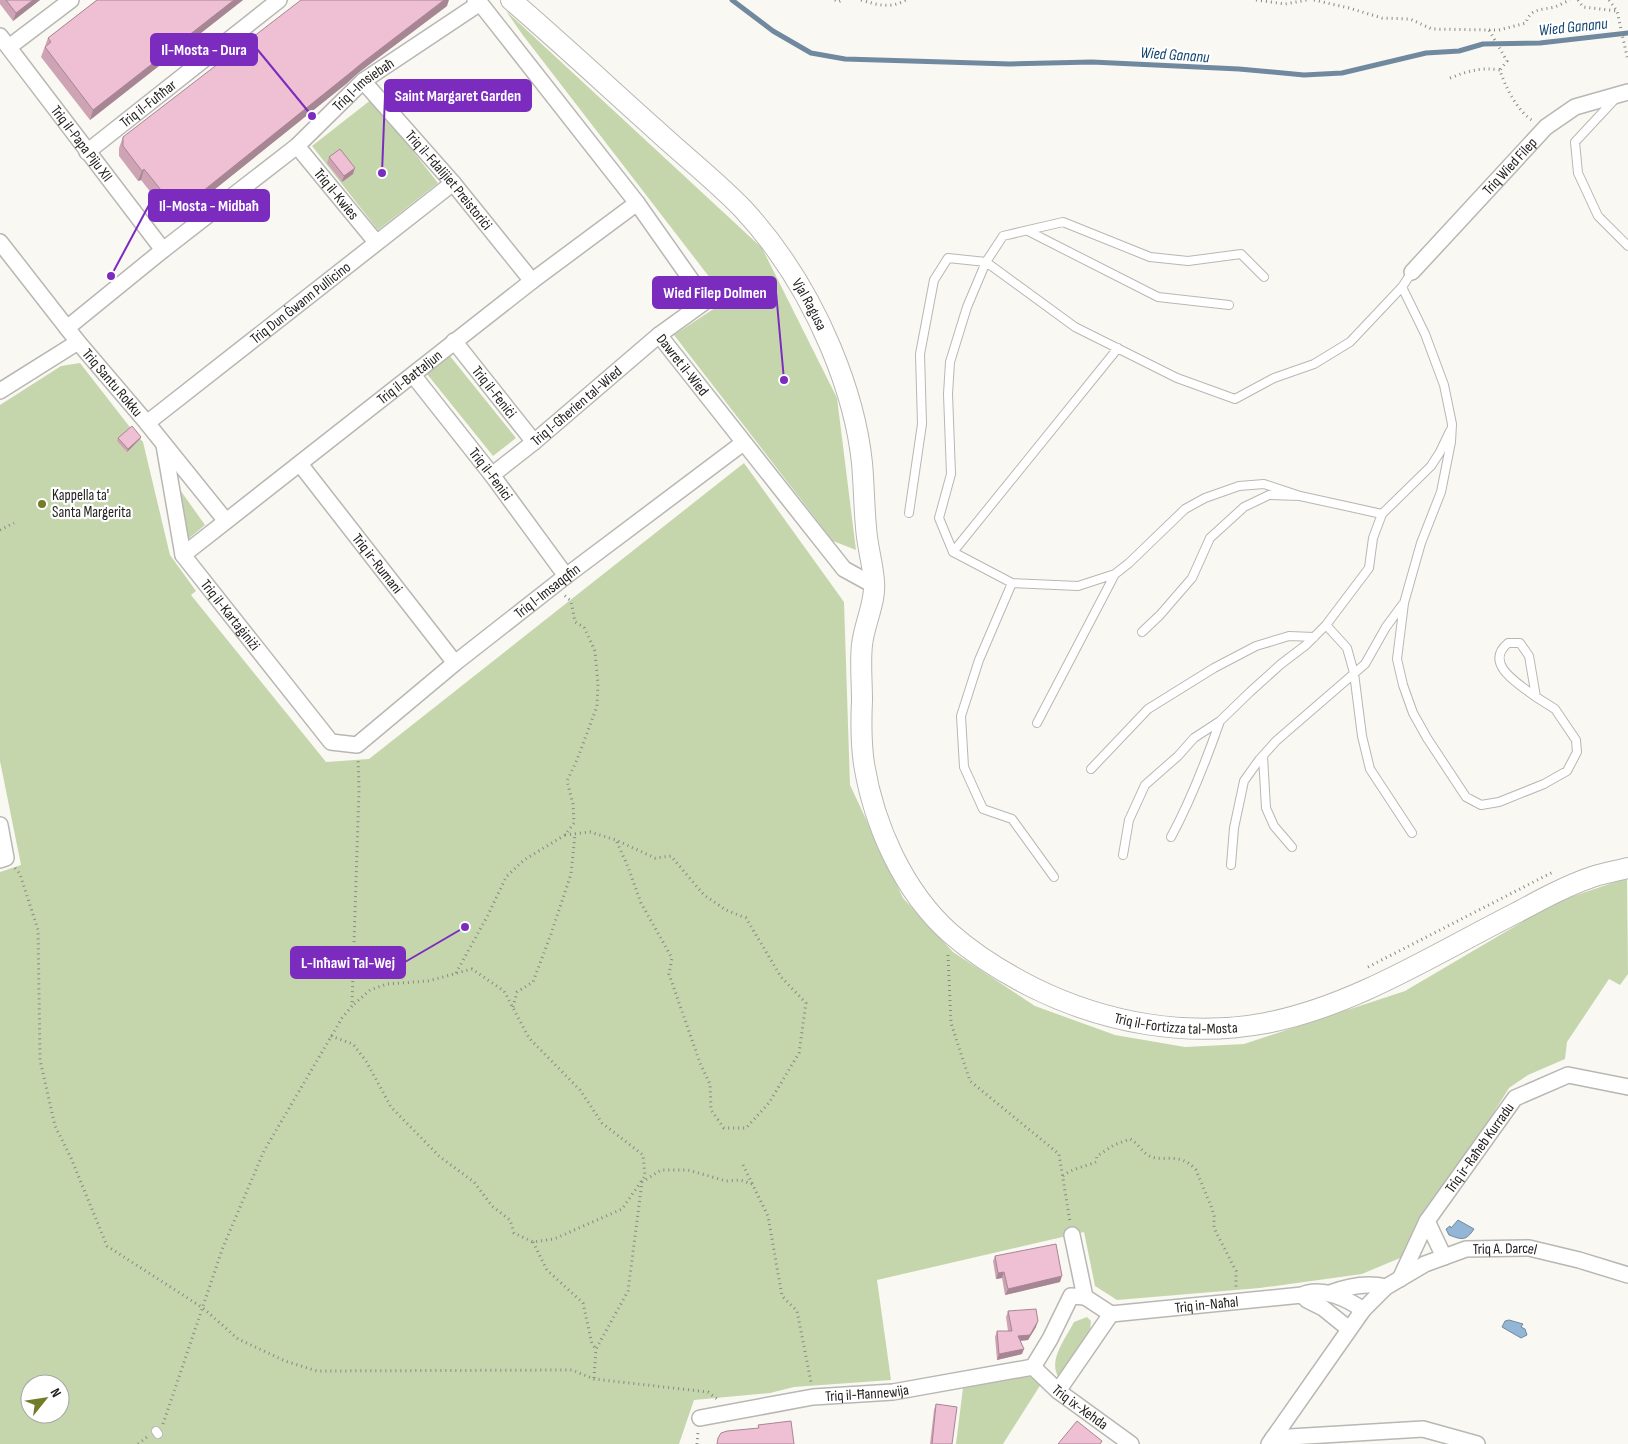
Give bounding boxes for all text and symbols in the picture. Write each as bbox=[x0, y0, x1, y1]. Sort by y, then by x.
water label: Wied Gananu bbox=[1538, 14, 1609, 41]
callout: Il-Mosta - Dura bbox=[151, 34, 257, 65]
text: Il-Mosta - Dura bbox=[161, 41, 247, 60]
water label: Wied Gananu bbox=[1140, 44, 1211, 67]
street label: Triq l-Imsiebaħ bbox=[329, 54, 398, 116]
street label: Triq il-Fuħħar bbox=[116, 75, 181, 132]
callout: Saint Margaret Garden bbox=[385, 80, 531, 111]
text: Saint Margaret Garden bbox=[395, 87, 521, 106]
street label: Triq il-Papa Piju XII bbox=[46, 102, 117, 186]
street label: Triq il-Fdalijiet Preistoriċi bbox=[401, 126, 496, 234]
street label: Triq Wied Filep bbox=[1479, 134, 1541, 199]
street label: Triq il-Kwies bbox=[309, 165, 363, 224]
callout: Il-Mosta - Midbaħ bbox=[149, 190, 269, 221]
text: Il-Mosta - Midbaħ bbox=[159, 197, 259, 216]
street label: Triq Dun Ġwann Pullicino bbox=[247, 258, 355, 348]
street label: Vjal Ragusa bbox=[788, 275, 831, 334]
callout: Wied Filep Dolmen bbox=[653, 277, 776, 308]
text: Wied Filep Dolmen bbox=[663, 284, 767, 303]
street label: Dawret il-Wied bbox=[652, 330, 713, 400]
street label: Triq Santu Rokku bbox=[78, 345, 146, 421]
street label: Triq il-Battaljun bbox=[373, 346, 446, 409]
street label: Triq il-Feniċi bbox=[467, 362, 521, 422]
street label: Triq l-Għerien tal-Wied bbox=[527, 362, 626, 451]
street label: Triq il-Fenici bbox=[464, 444, 517, 505]
place label: Kappella ta' Santa Margerita bbox=[52, 486, 132, 522]
marker: Kappella ta' Santa Margerita bbox=[36, 498, 48, 510]
street label: Triq ir-Rumani bbox=[348, 530, 407, 598]
street label: Triq l-Imsaqqfin bbox=[511, 560, 584, 623]
street label: Triq il-Kartaġiniżi bbox=[196, 576, 264, 655]
callout: L-Inħawi Tal-Wej bbox=[291, 947, 405, 978]
text: L-Inħawi Tal-Wej bbox=[301, 954, 395, 973]
street label: Triq il-Fortizza tal-Mosta bbox=[1112, 1009, 1239, 1039]
street label: Triq ir-Raħeb Kurradu bbox=[1441, 1099, 1519, 1197]
street label: Triq A. Darcel bbox=[1472, 1239, 1539, 1260]
street label: Triq in-Naħal bbox=[1174, 1292, 1239, 1318]
north arrow bbox=[20, 1374, 70, 1424]
street label: Triq il-Ħannewija bbox=[825, 1380, 911, 1406]
street label: Triq ix-Xehda bbox=[1047, 1381, 1112, 1434]
text: N bbox=[47, 1385, 65, 1400]

